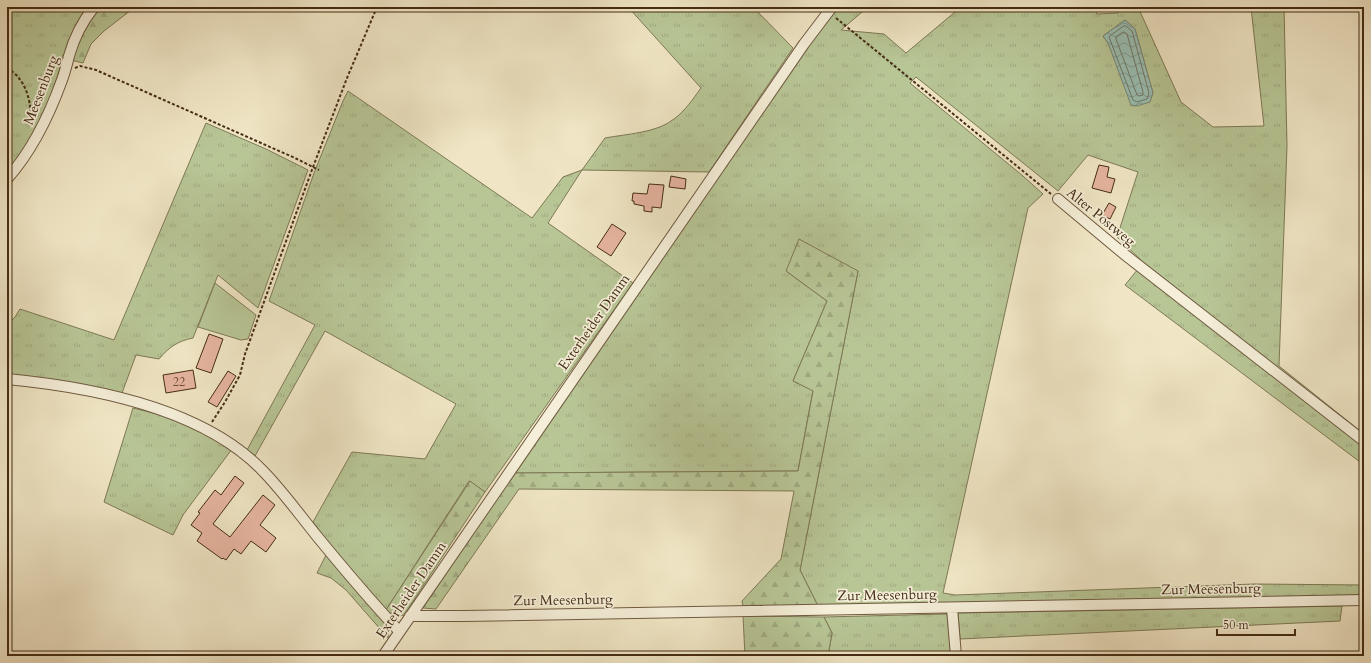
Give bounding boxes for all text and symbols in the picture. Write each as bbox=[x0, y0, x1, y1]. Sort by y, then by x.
street label: Meesenburg bbox=[19, 52, 63, 128]
street label: Alter Postweg bbox=[1063, 183, 1140, 251]
street label: Exterheider Damm bbox=[554, 270, 634, 374]
house number: 22 bbox=[173, 374, 185, 390]
street label: Exterheider Damm bbox=[371, 538, 451, 642]
street label: Zur Meesenburg bbox=[1161, 579, 1261, 599]
street label: Zur Meesenburg bbox=[837, 585, 937, 605]
street label: Zur Meesenburg bbox=[513, 590, 613, 610]
scale bar bbox=[1217, 611, 1295, 637]
text: 50 m bbox=[1223, 617, 1250, 633]

